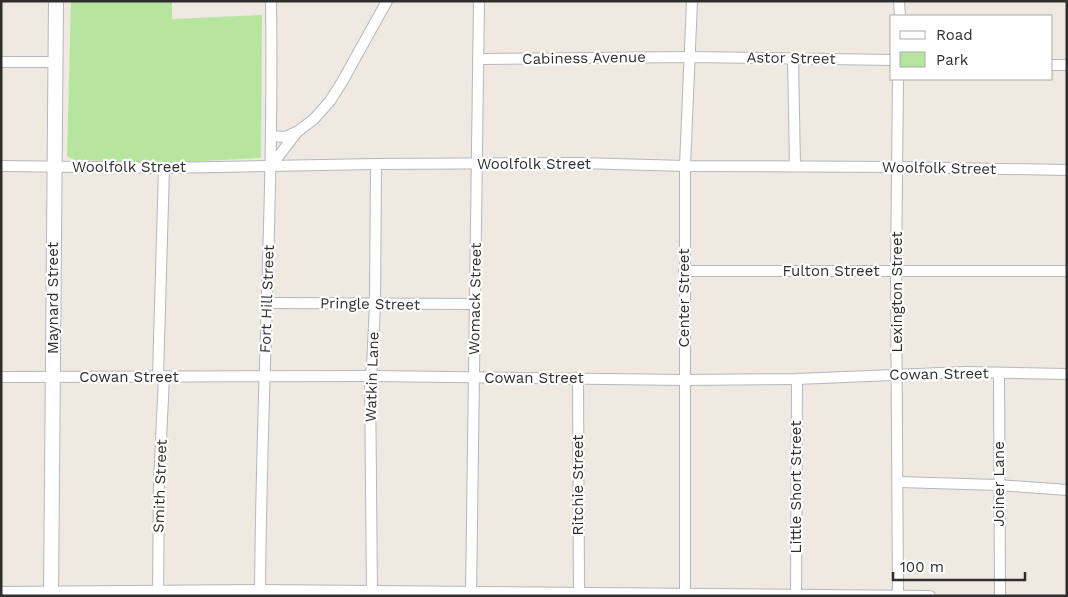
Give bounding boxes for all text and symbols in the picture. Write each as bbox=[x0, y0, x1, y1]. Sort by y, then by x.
legend bbox=[890, 15, 1053, 80]
text: Road bbox=[936, 26, 973, 44]
street label: Cabiness Avenue bbox=[522, 48, 646, 68]
street label: Astor Street bbox=[746, 48, 836, 68]
text: Park bbox=[936, 51, 969, 69]
street label: Woolfolk Street bbox=[477, 155, 592, 173]
street label: Woolfolk Street bbox=[72, 158, 187, 176]
street label: Woolfolk Street bbox=[882, 158, 997, 178]
street label: Lexington Street bbox=[888, 231, 906, 353]
street label: Maynard Street bbox=[44, 241, 62, 354]
street label: Womack Street bbox=[465, 242, 485, 355]
street label: Fort Hill Street bbox=[256, 244, 278, 353]
street label: Center Street bbox=[675, 248, 693, 348]
street label: Fulton Street bbox=[783, 262, 880, 280]
street label: Pringle Street bbox=[320, 294, 421, 314]
street label: Watkin Lane bbox=[361, 331, 383, 423]
street label: Cowan Street bbox=[889, 364, 990, 384]
street label: Cowan Street bbox=[79, 368, 179, 386]
street label: Cowan Street bbox=[484, 369, 584, 387]
street label: Little Short Street bbox=[787, 420, 805, 554]
street label: Ritchie Street bbox=[569, 434, 587, 535]
street label: Smith Street bbox=[149, 438, 171, 533]
street label: Joiner Lane bbox=[990, 441, 1008, 527]
scale bar bbox=[893, 550, 1026, 582]
text: 100 m bbox=[900, 558, 944, 576]

